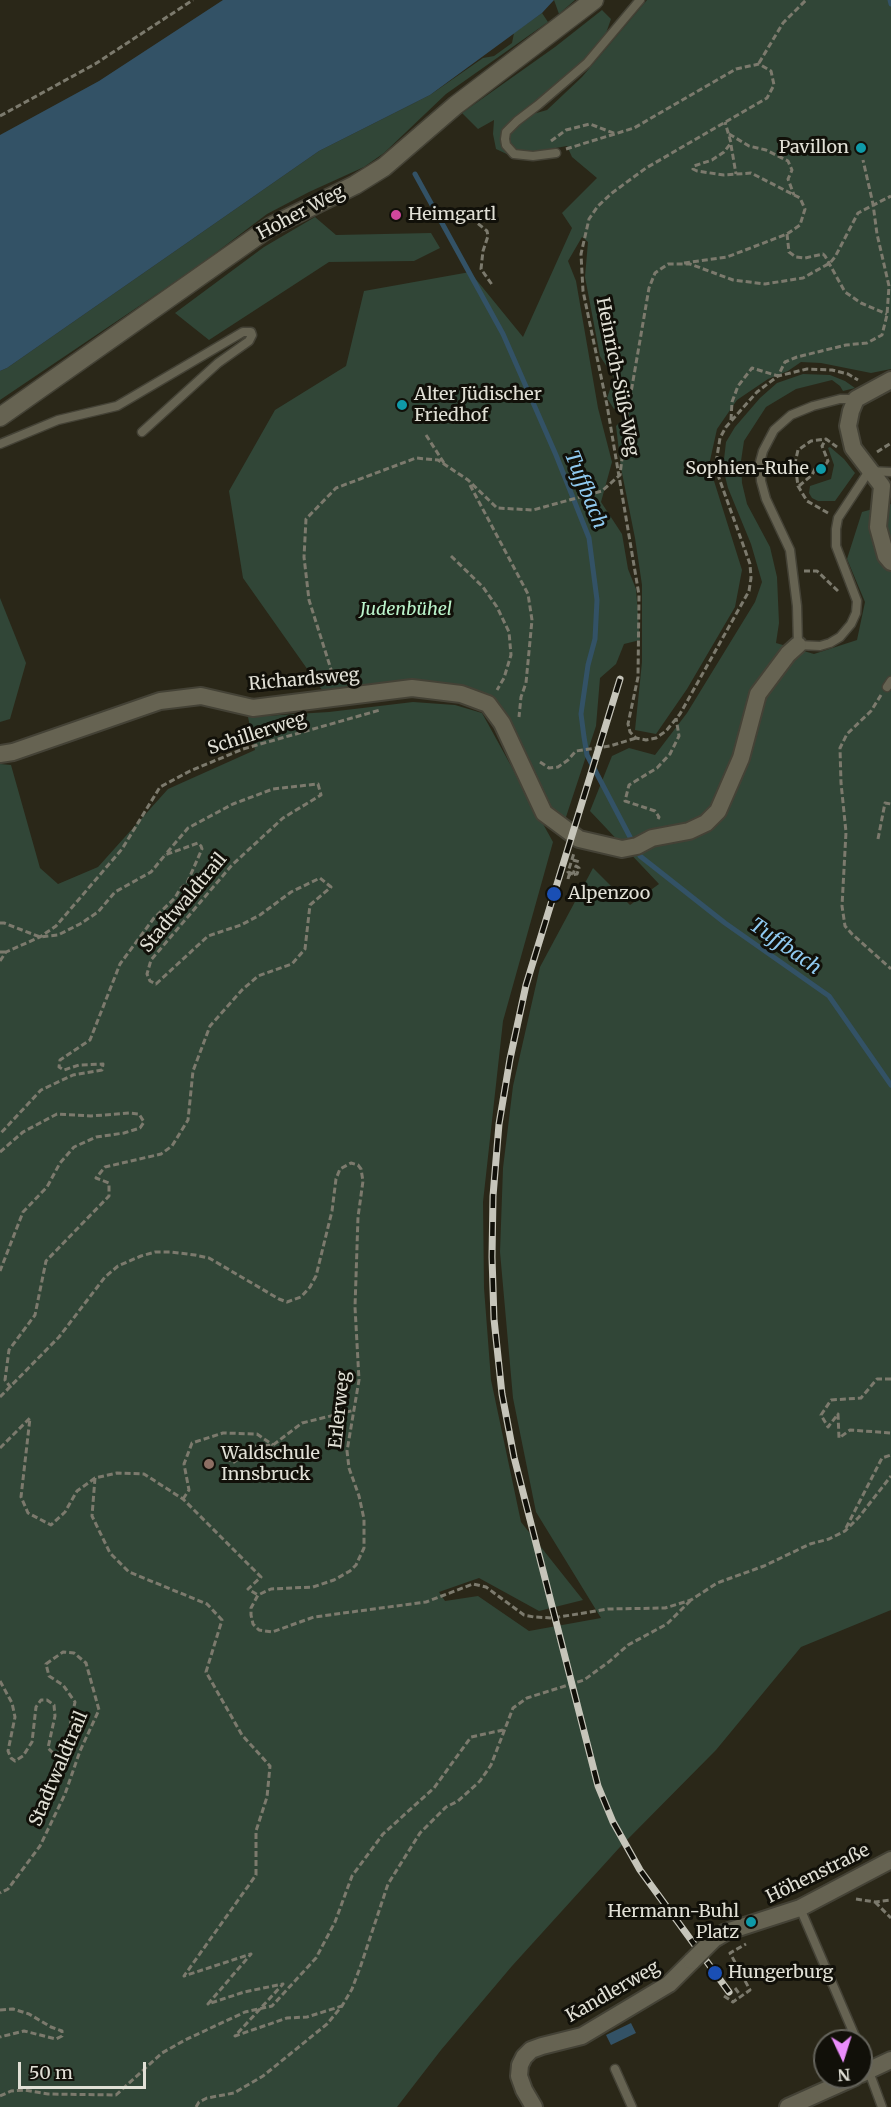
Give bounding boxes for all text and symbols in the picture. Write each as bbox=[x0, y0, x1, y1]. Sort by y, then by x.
place label: Pavillon bbox=[779, 137, 849, 159]
marker: Pavillon bbox=[854, 141, 868, 155]
street label: Hoher Weg bbox=[254, 181, 348, 245]
place label: Heimgartl bbox=[408, 204, 496, 226]
marker: Heimgartl bbox=[389, 208, 403, 222]
street label: Heinrich-Süß-Weg bbox=[591, 296, 643, 458]
place label: Alter Jüdischer Friedhof bbox=[414, 384, 542, 426]
marker: Alter Jüdischer Friedhof bbox=[395, 398, 409, 412]
water label: Tuffbach bbox=[559, 447, 611, 533]
place label: Sophien-Ruhe bbox=[685, 458, 809, 480]
marker: Sophien-Ruhe bbox=[814, 462, 828, 476]
park label: Judenbühel bbox=[360, 599, 452, 621]
street label: Richardsweg bbox=[248, 664, 360, 696]
street label: Schillerweg bbox=[205, 708, 309, 760]
street label: Stadtwaldtrail bbox=[136, 849, 232, 957]
place label: Alpenzoo bbox=[568, 883, 650, 905]
marker: Alpenzoo bbox=[545, 885, 563, 903]
water label: Tuffbach bbox=[745, 914, 825, 980]
street label: Erlerweg bbox=[325, 1370, 355, 1450]
place label: Waldschule Innsbruck bbox=[221, 1443, 320, 1486]
marker: Waldschule Innsbruck bbox=[202, 1457, 216, 1471]
street label: Stadtwaldtrail bbox=[25, 1708, 93, 1830]
street label: Höhenstraße bbox=[763, 1840, 873, 1908]
place label: Hermann-Buhl Platz bbox=[608, 1901, 739, 1944]
marker: Hermann-Buhl Platz bbox=[744, 1915, 758, 1929]
street label: Kandlerweg bbox=[562, 1957, 664, 2027]
place label: Hungerburg bbox=[728, 1962, 833, 1984]
marker: Hungerburg bbox=[706, 1964, 724, 1982]
north arrow bbox=[813, 2029, 873, 2089]
scale bar bbox=[21, 2050, 148, 2088]
text: 50 m bbox=[29, 2061, 73, 2084]
text: N bbox=[837, 2065, 851, 2085]

